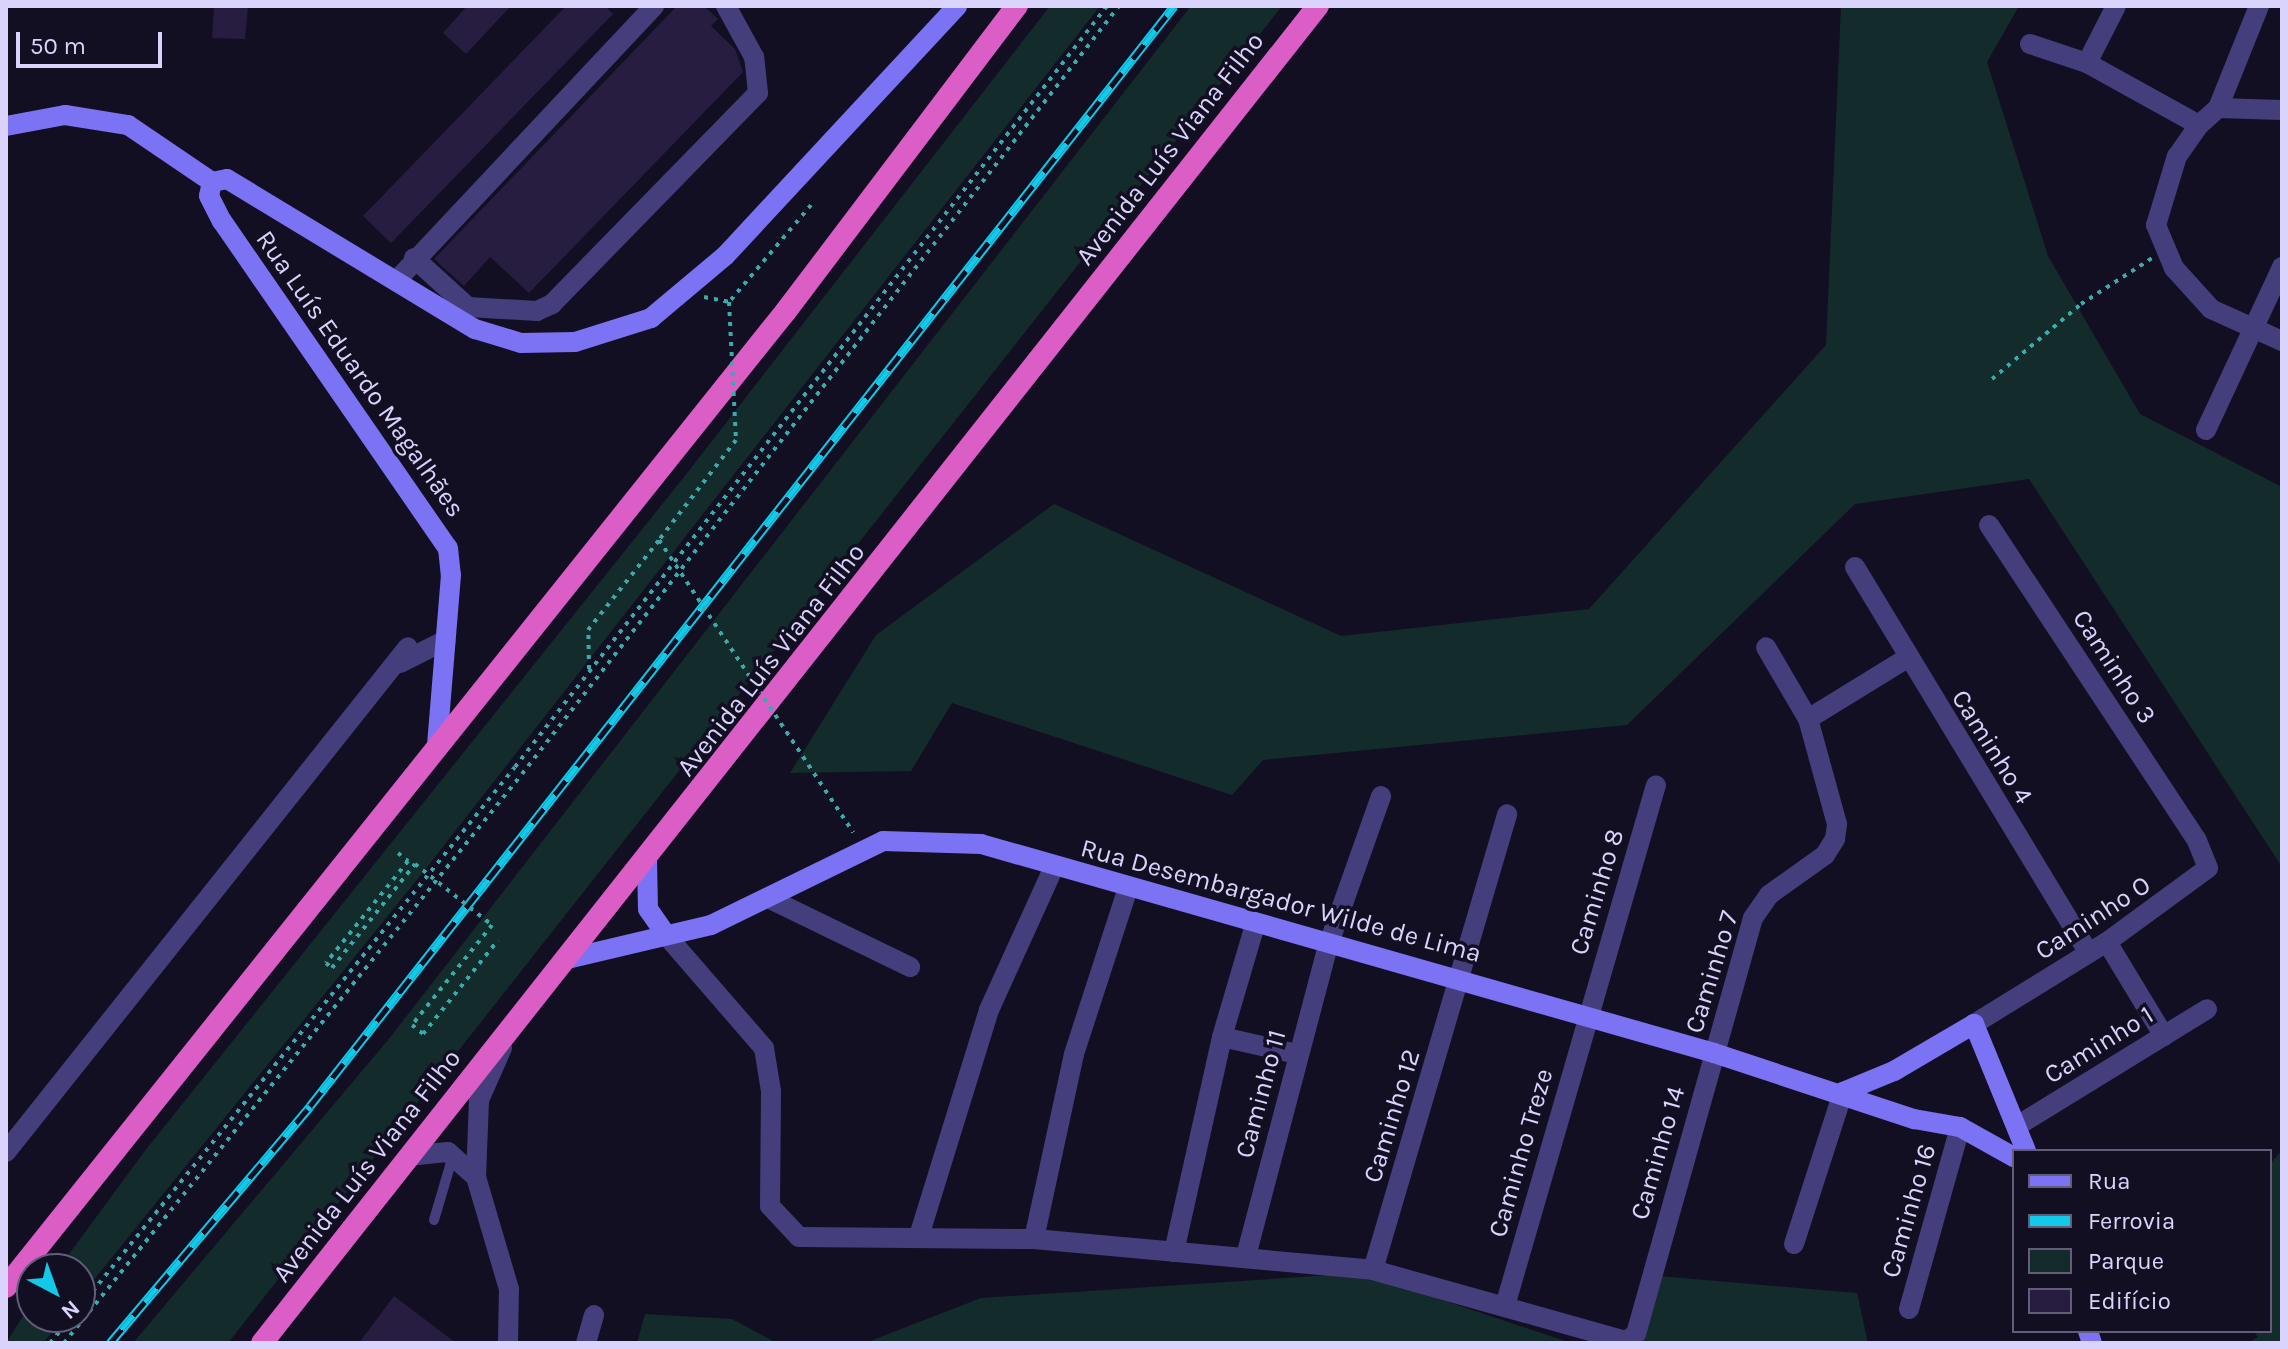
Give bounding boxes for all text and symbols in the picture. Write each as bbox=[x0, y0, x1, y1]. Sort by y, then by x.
scale bar bbox=[20, 16, 166, 66]
street label: Avenida Luís Viana Filho bbox=[1069, 26, 1271, 272]
text: 50 m bbox=[30, 32, 86, 60]
street label: Rua Luís Eduardo Magalhães bbox=[249, 225, 471, 523]
street label: Avenida Luís Viana Filho bbox=[670, 537, 872, 783]
street label: Caminho 3 bbox=[2066, 604, 2162, 730]
street label: Caminho 4 bbox=[1945, 684, 2039, 810]
street label: Caminho 8 bbox=[1563, 825, 1631, 959]
street label: Rua Desembargador Wilde de Lima bbox=[1077, 832, 1485, 970]
street label: Caminho O bbox=[2030, 869, 2156, 967]
street label: Caminho 7 bbox=[1679, 907, 1745, 1037]
street label: Caminho 1 bbox=[2039, 999, 2159, 1091]
street label: Caminho 11 bbox=[1229, 1027, 1293, 1161]
street label: Avenida Luís Viana Filho bbox=[266, 1043, 468, 1289]
street label: Caminho 12 bbox=[1357, 1046, 1427, 1186]
street label: Caminho Treze bbox=[1482, 1065, 1560, 1241]
street label: Caminho 14 bbox=[1624, 1083, 1692, 1223]
street label: Caminho 16 bbox=[1875, 1141, 1943, 1281]
legend bbox=[2012, 1149, 2272, 1333]
text: Rua bbox=[2088, 1167, 2130, 1195]
text: Ferrovia bbox=[2088, 1207, 2175, 1235]
text: Parque bbox=[2088, 1247, 2164, 1275]
north arrow bbox=[16, 1253, 96, 1333]
text: Edifício bbox=[2088, 1287, 2171, 1315]
text: N bbox=[56, 1295, 85, 1325]

